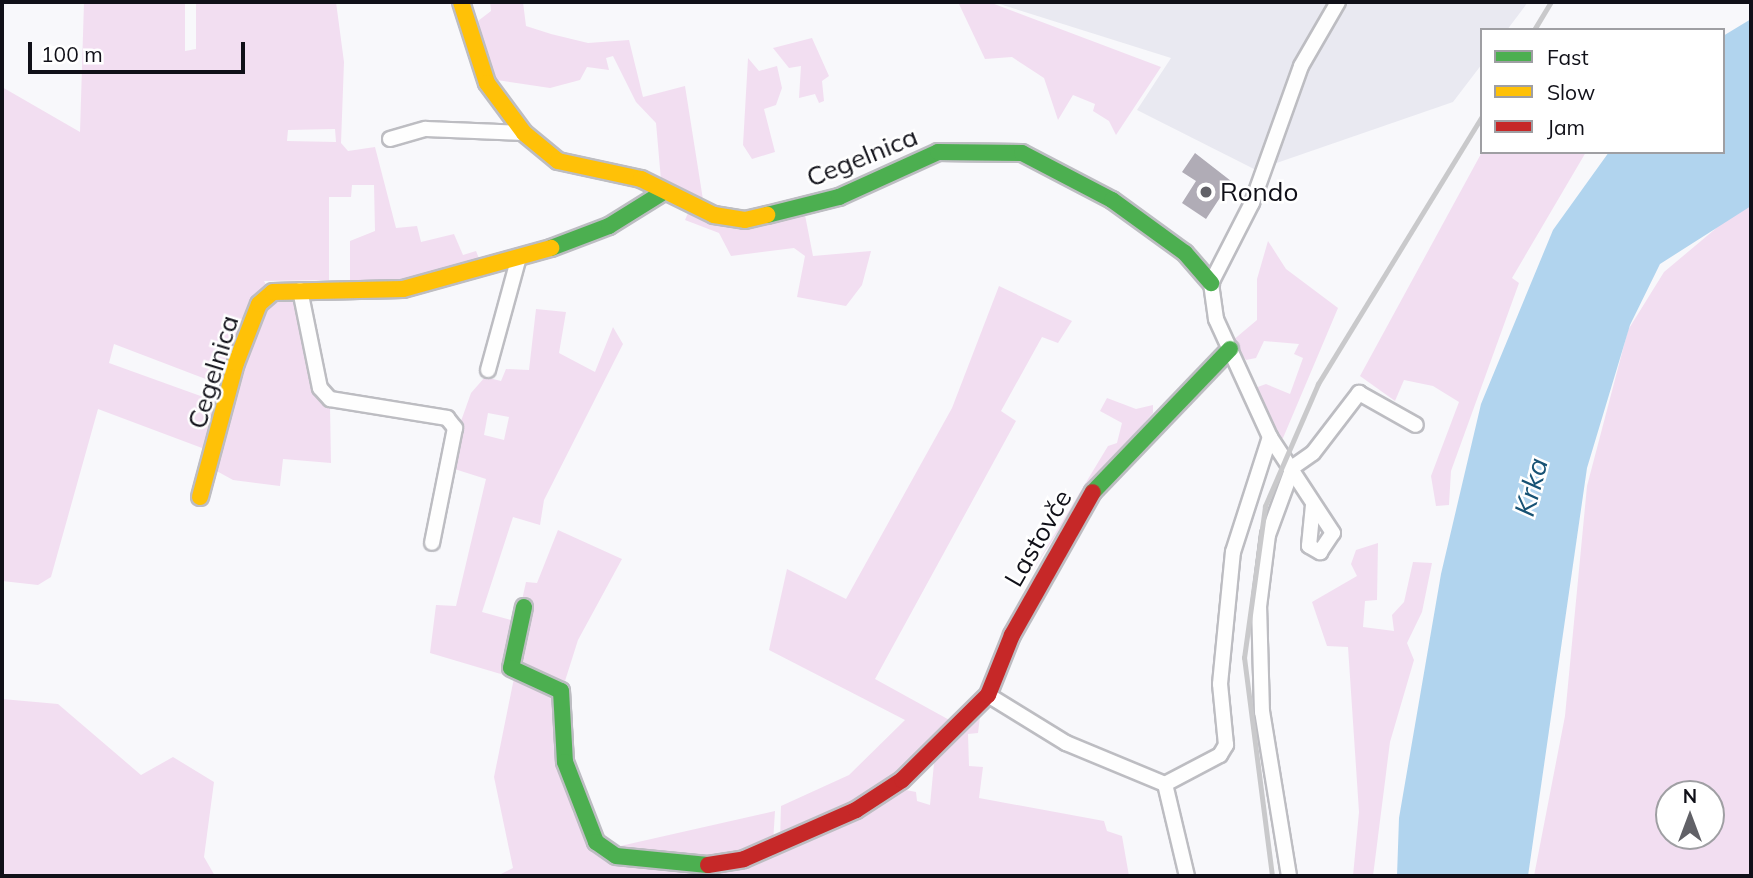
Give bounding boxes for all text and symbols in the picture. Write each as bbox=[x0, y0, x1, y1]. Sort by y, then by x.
scale bar bbox=[32, 28, 248, 72]
legend bbox=[1480, 28, 1725, 154]
text: 100 m bbox=[41, 41, 103, 67]
text: Fast bbox=[1547, 44, 1589, 70]
text: Slow bbox=[1547, 79, 1595, 105]
text: Jam bbox=[1547, 114, 1585, 140]
street label: Cegelnica bbox=[802, 121, 922, 193]
place label: Rondo bbox=[1220, 176, 1298, 208]
marker: Rondo bbox=[1198, 184, 1214, 200]
street label: Cegelnica bbox=[181, 312, 245, 432]
water label: Krka bbox=[1507, 454, 1555, 520]
street label: Lastovče bbox=[998, 484, 1078, 592]
north arrow bbox=[1655, 780, 1725, 850]
text: N bbox=[1683, 784, 1697, 808]

